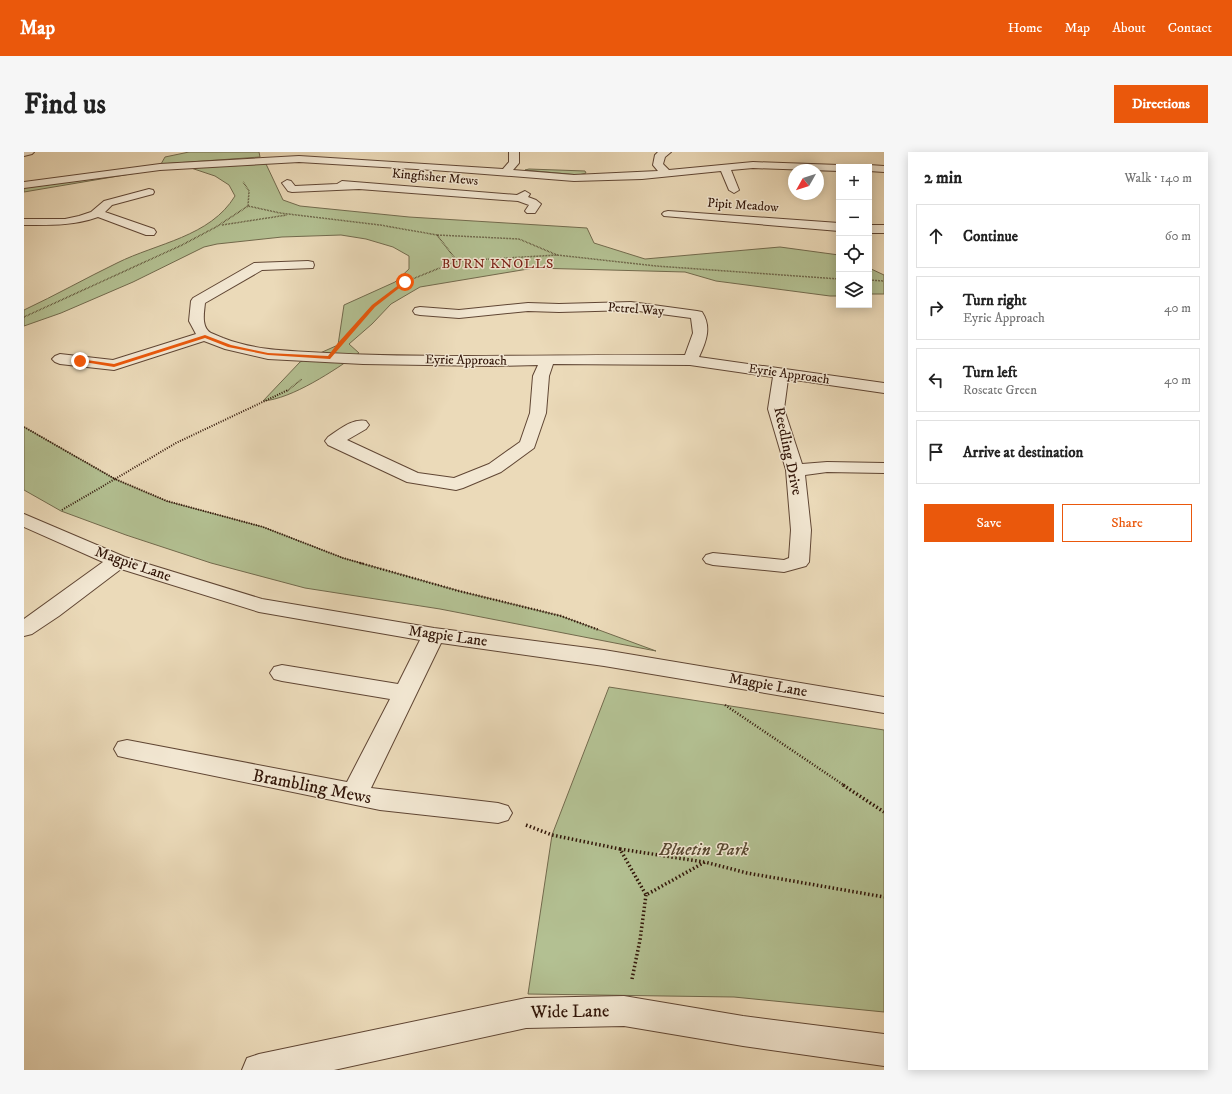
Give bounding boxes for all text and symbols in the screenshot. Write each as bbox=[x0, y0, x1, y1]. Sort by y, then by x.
text: Map bbox=[20, 17, 55, 40]
text: Home bbox=[1008, 19, 1042, 37]
text: Map bbox=[1064, 19, 1090, 37]
text: About bbox=[1112, 19, 1146, 37]
text: Contact bbox=[1168, 19, 1212, 37]
button: Directions bbox=[1114, 85, 1208, 123]
text: Find us bbox=[24, 87, 106, 122]
north arrow bbox=[788, 164, 824, 200]
map controls bbox=[836, 164, 872, 308]
button: + bbox=[836, 164, 872, 200]
street label: Kingfisher Mews bbox=[391, 165, 479, 189]
text: 2 min bbox=[924, 167, 962, 189]
text: Walk · 140 m bbox=[1124, 170, 1192, 186]
street label: Pipit Meadow bbox=[707, 195, 780, 216]
button: − bbox=[836, 200, 872, 236]
icon: ahead bbox=[925, 225, 947, 247]
text: Continue bbox=[963, 227, 1018, 246]
text: 60 m bbox=[1165, 228, 1191, 244]
button: locate bbox=[836, 236, 872, 272]
district label: BURN KNOLLS bbox=[442, 255, 554, 273]
button: layers bbox=[836, 272, 872, 308]
route start bbox=[396, 273, 414, 291]
text: Turn right bbox=[963, 291, 1026, 310]
icon: right bbox=[925, 297, 947, 319]
street label: Petrel Way bbox=[607, 299, 666, 319]
text: 40 m bbox=[1164, 300, 1191, 316]
text: Eyrie Approach bbox=[963, 310, 1045, 326]
street label: Eyrie Approach bbox=[425, 351, 507, 369]
route end bbox=[71, 352, 89, 370]
street label: Eyrie Approach bbox=[747, 360, 831, 388]
text: Turn left bbox=[963, 363, 1017, 382]
icon: left bbox=[925, 369, 947, 391]
text: 40 m bbox=[1164, 372, 1191, 388]
text: Roseate Green bbox=[963, 382, 1037, 398]
street label: Reedling Drive bbox=[769, 405, 807, 497]
icon: arrive bbox=[925, 441, 947, 463]
text: Arrive at destination bbox=[963, 443, 1083, 462]
button: Save bbox=[924, 504, 1054, 542]
button: Share bbox=[1062, 504, 1192, 542]
street label: Magpie Lane bbox=[92, 542, 174, 586]
street label: Magpie Lane bbox=[407, 621, 489, 651]
street label: Magpie Lane bbox=[727, 669, 809, 701]
street label: Brambling Mews bbox=[251, 765, 373, 809]
park label: Bluetin Park bbox=[658, 839, 749, 861]
street label: Wide Lane bbox=[529, 1000, 610, 1024]

